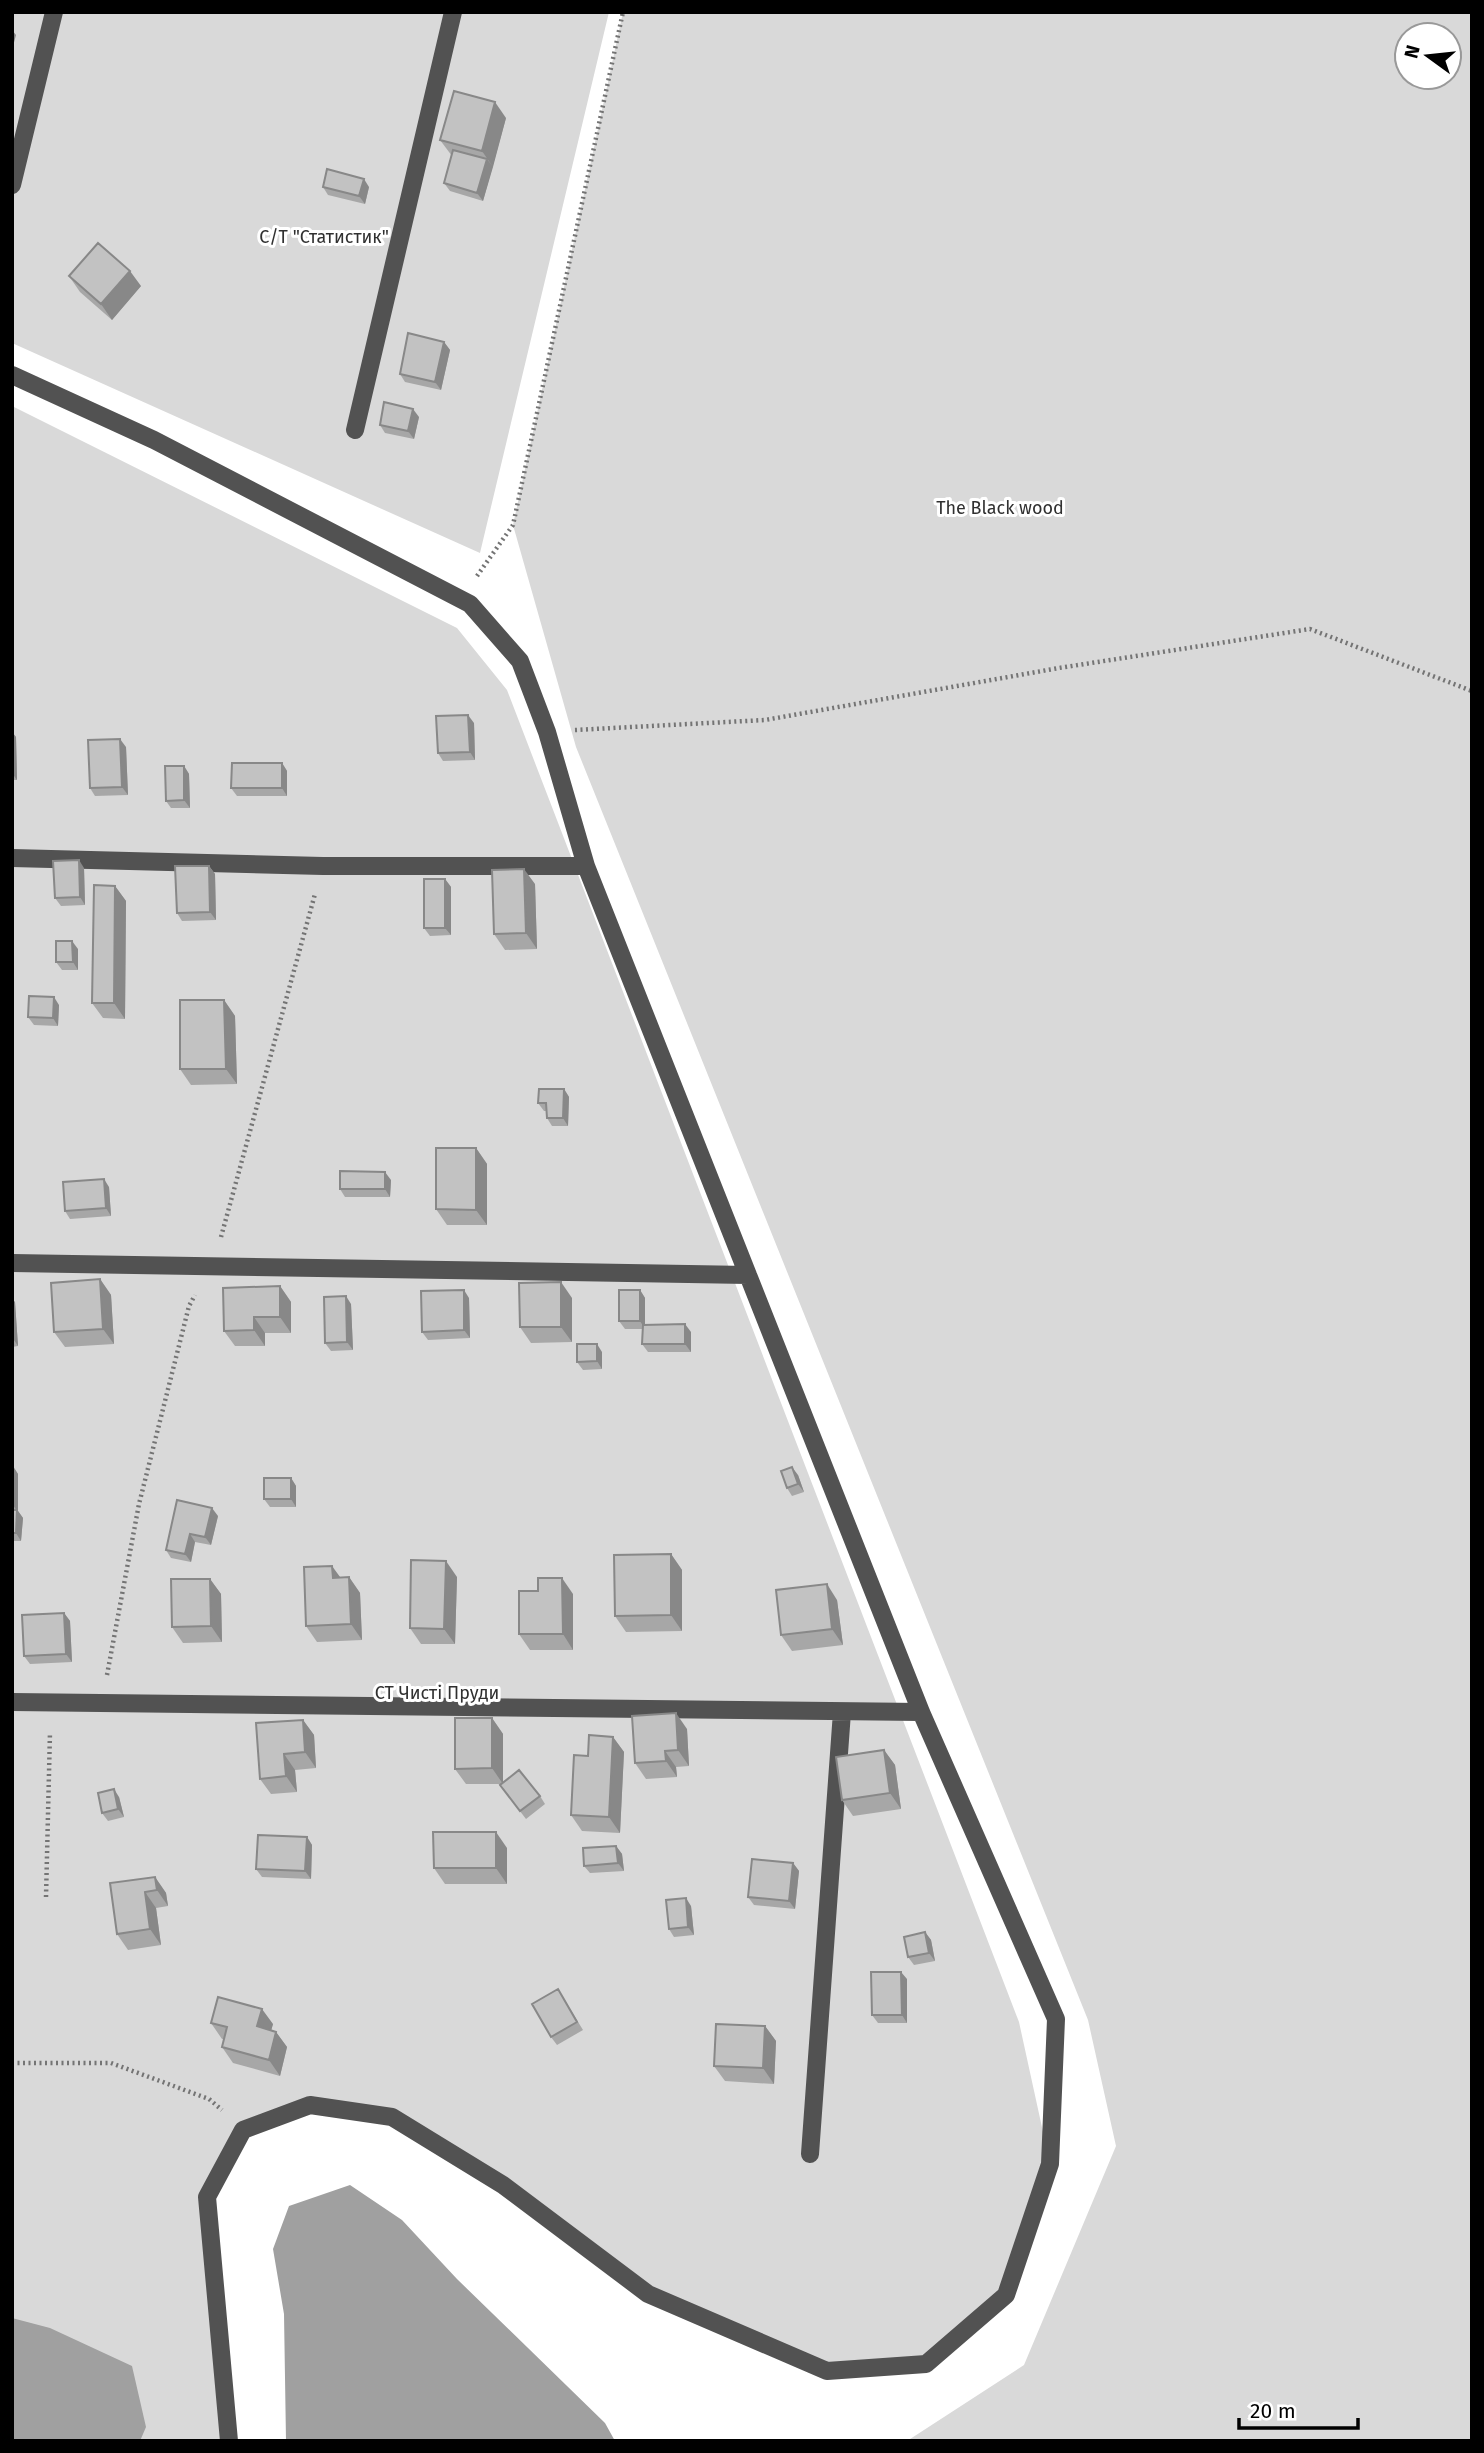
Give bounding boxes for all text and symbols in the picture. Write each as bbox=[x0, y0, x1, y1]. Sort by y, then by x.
north arrow bbox=[1393, 21, 1463, 91]
text: N bbox=[1399, 43, 1425, 61]
park label: С/Т "Статистик" bbox=[259, 226, 389, 248]
park label: The Black wood bbox=[936, 497, 1064, 519]
park label: СТ Чисті Пруди bbox=[375, 1682, 499, 1704]
scale bar bbox=[1239, 2386, 1358, 2430]
text: 20 m bbox=[1250, 2398, 1296, 2424]

